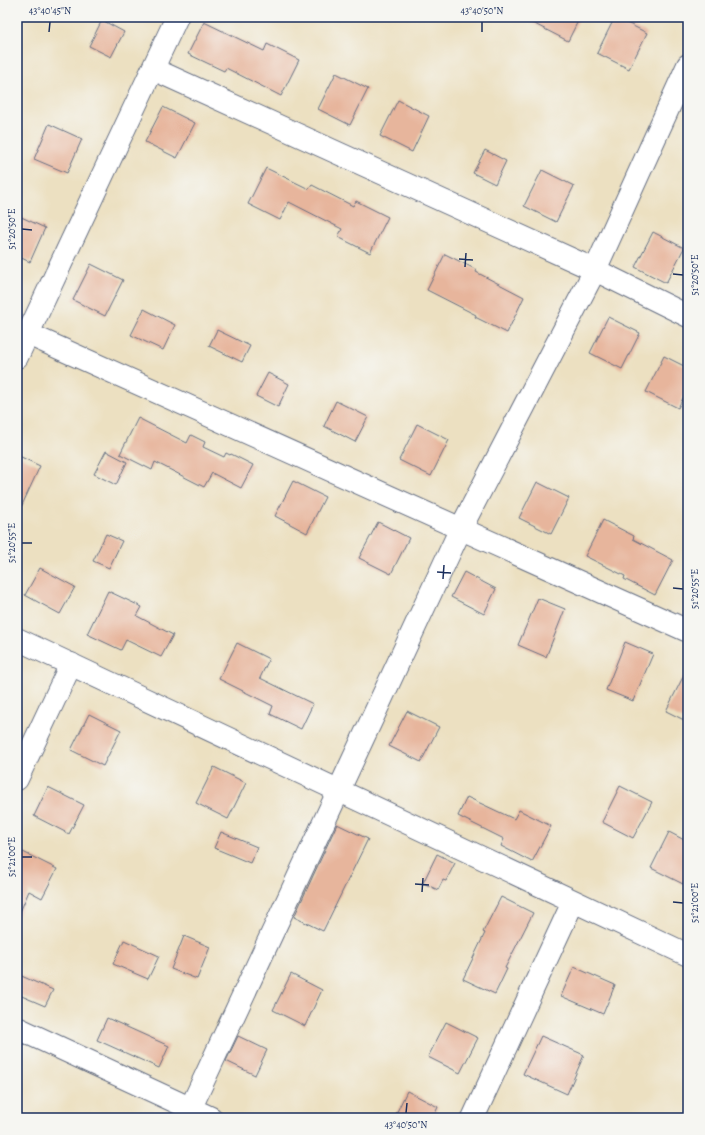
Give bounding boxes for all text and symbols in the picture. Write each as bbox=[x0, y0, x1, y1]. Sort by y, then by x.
text: 43°40'45"N bbox=[29, 4, 71, 17]
text: 43°40'50"N bbox=[460, 4, 504, 17]
text: 51°20'50"E bbox=[5, 208, 18, 250]
text: 51°20'50"E bbox=[688, 254, 701, 296]
text: 51°20'55"E bbox=[5, 523, 18, 563]
text: 51°20'55"E bbox=[688, 569, 701, 609]
text: 51°21'00"E bbox=[5, 837, 18, 877]
text: 51°21'00"E bbox=[688, 883, 701, 923]
text: 43°40'50"N bbox=[384, 1118, 428, 1131]

